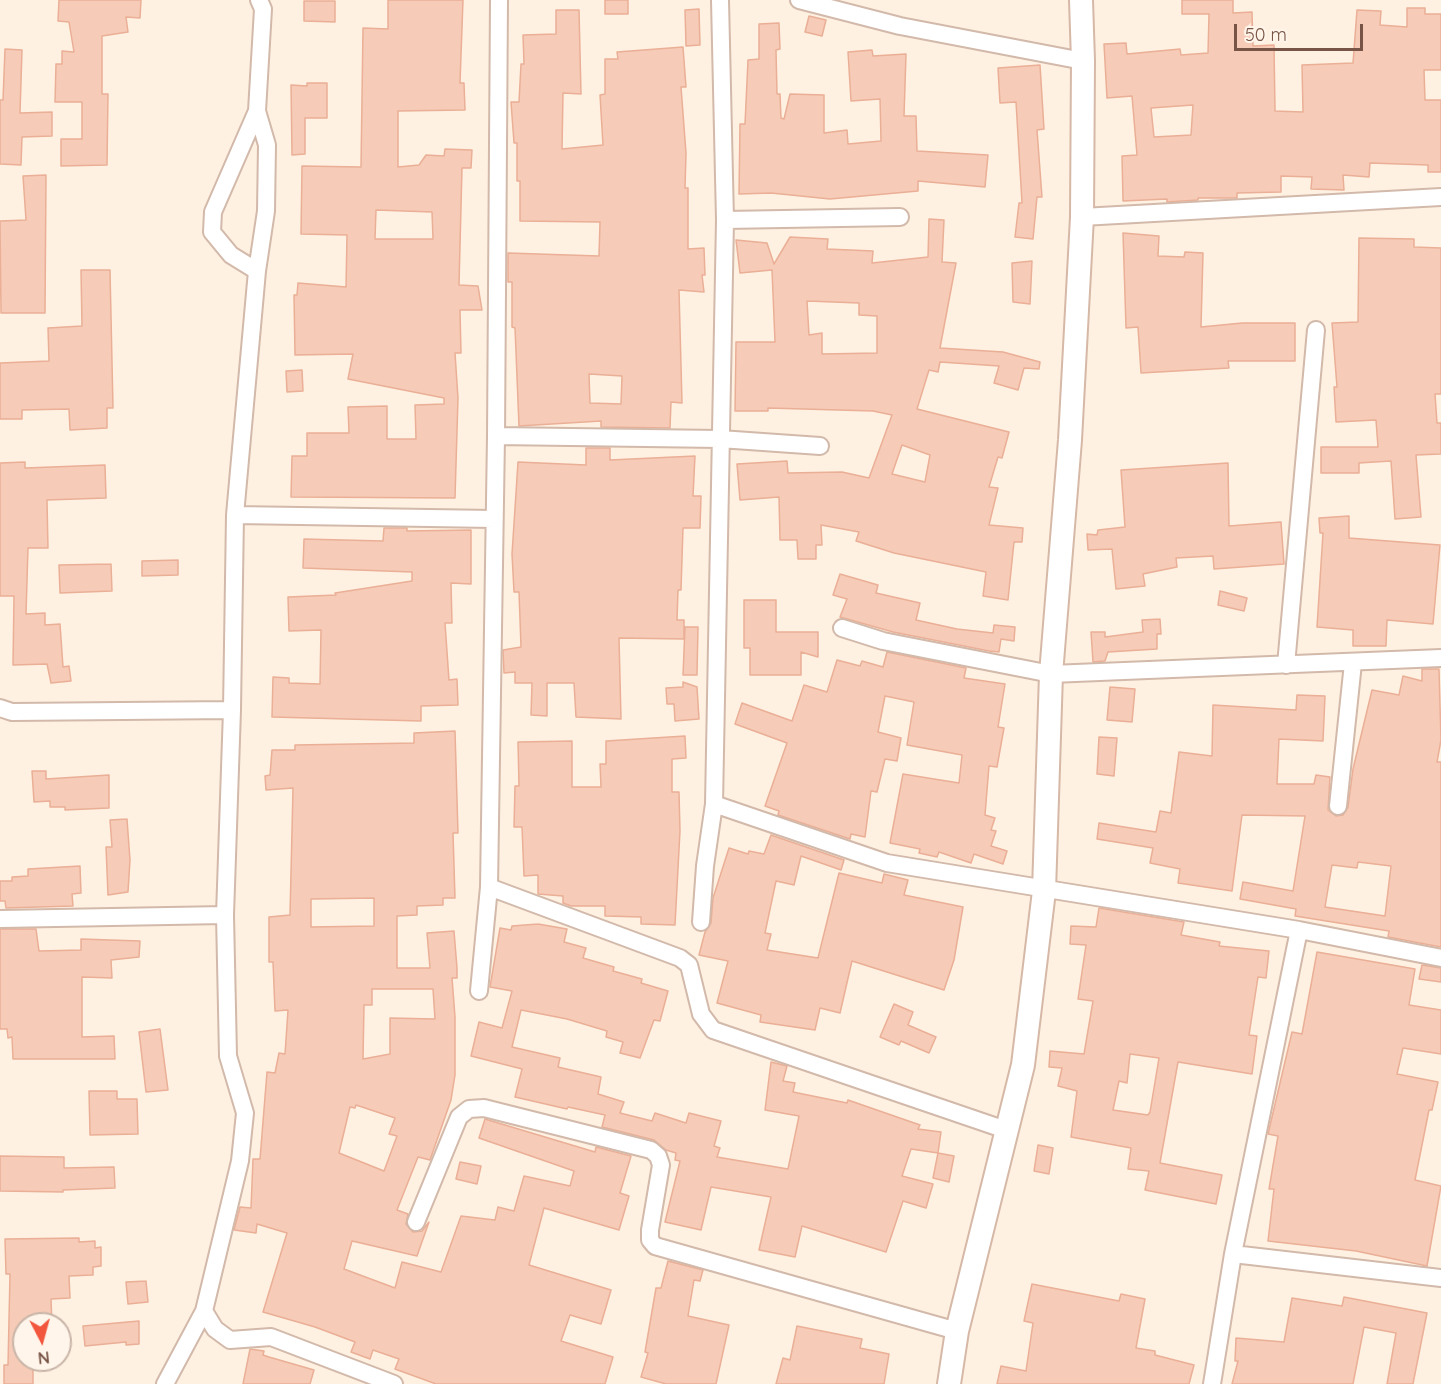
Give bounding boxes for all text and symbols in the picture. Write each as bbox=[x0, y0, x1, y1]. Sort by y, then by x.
scale bar bbox=[1237, 12, 1366, 50]
text: 50 m bbox=[1245, 23, 1287, 46]
north arrow bbox=[12, 1312, 72, 1372]
text: N bbox=[37, 1347, 51, 1368]

